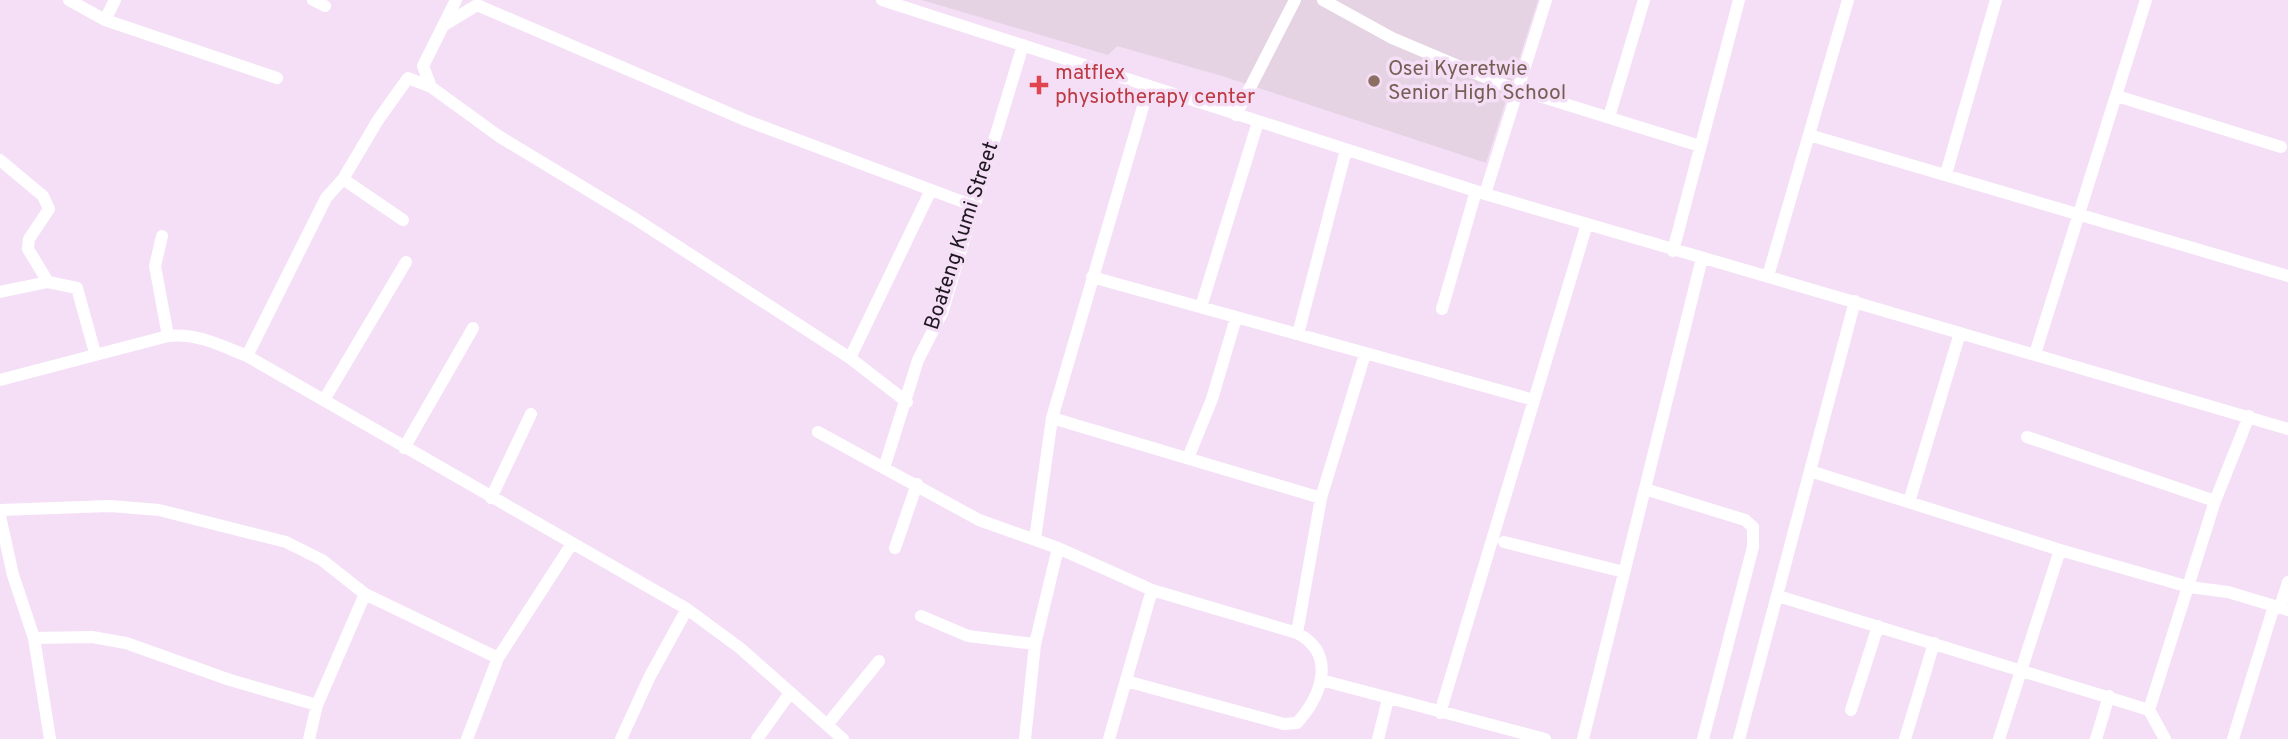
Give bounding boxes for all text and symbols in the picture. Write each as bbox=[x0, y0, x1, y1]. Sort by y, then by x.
place label: Osei Kyeretwie Senior High School bbox=[1388, 56, 1566, 107]
place label: matflex physiotherapy center bbox=[1055, 60, 1255, 111]
marker: Osei Kyeretwie Senior High School bbox=[1366, 73, 1382, 89]
marker: matflex physiotherapy center bbox=[1029, 75, 1049, 95]
street label: Boateng Kumi Street bbox=[919, 138, 1005, 334]

